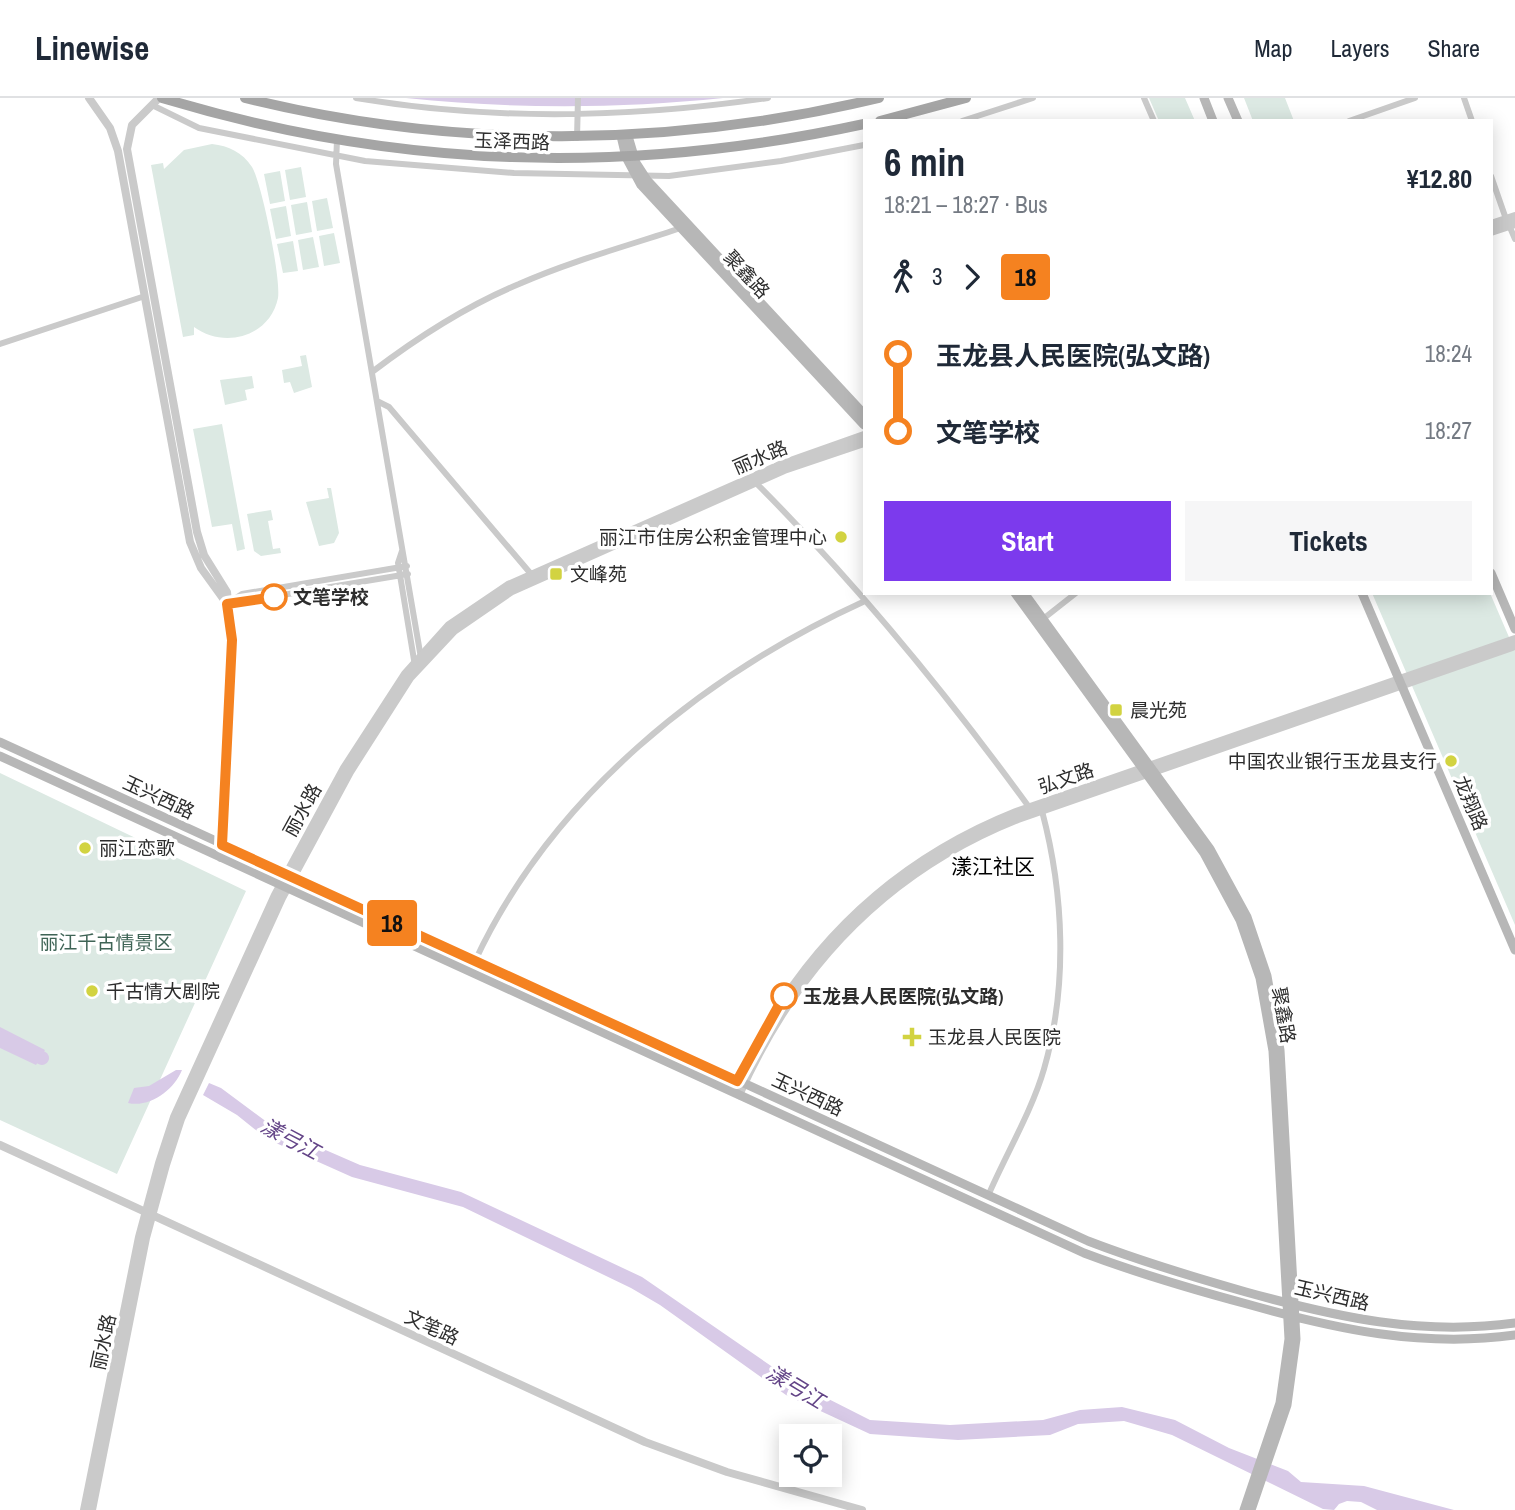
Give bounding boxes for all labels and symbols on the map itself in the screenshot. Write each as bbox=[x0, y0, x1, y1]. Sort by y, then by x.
street label: 玉泽西路 bbox=[474, 127, 550, 155]
street label: 聚鑫路 bbox=[718, 244, 776, 304]
street label: 丽水路 bbox=[729, 434, 791, 480]
place label: 丽江市住房公积金管理中心 bbox=[599, 524, 827, 550]
marker: 丽江市住房公积金管理中心 bbox=[833, 529, 849, 545]
place label: 文峰苑 bbox=[570, 561, 627, 587]
marker: 文峰苑 bbox=[548, 566, 564, 582]
marker: 文笔学校 bbox=[261, 584, 287, 610]
place label: 文笔学校 bbox=[293, 584, 369, 610]
place label: 晨光苑 bbox=[1130, 697, 1187, 723]
marker: 晨光苑 bbox=[1108, 702, 1124, 718]
place label: 中国农业银行玉龙县支行 bbox=[1228, 748, 1437, 774]
marker: 中国农业银行玉龙县支行 bbox=[1443, 753, 1459, 769]
street label: 弘文路 bbox=[1035, 756, 1097, 800]
street label: 玉兴西路 bbox=[119, 769, 199, 825]
street label: 龙翔路 bbox=[1448, 772, 1494, 834]
street label: 丽水路 bbox=[277, 779, 327, 841]
place label: 丽江恋歌 bbox=[99, 835, 175, 861]
marker: 丽江恋歌 bbox=[77, 840, 93, 856]
district label: 漾江社区 bbox=[951, 852, 1035, 881]
line badge: 18 bbox=[360, 900, 424, 946]
park label: 丽江千古情景区 bbox=[39, 929, 173, 955]
place label: 千古情大剧院 bbox=[106, 978, 220, 1004]
marker: 千古情大剧院 bbox=[84, 983, 100, 999]
marker: 玉龙县人民医院(弘文路) bbox=[771, 983, 797, 1009]
place label: 玉龙县人民医院(弘文路) bbox=[803, 983, 1003, 1009]
street label: 聚鑫路 bbox=[1266, 985, 1302, 1045]
place label: 玉龙县人民医院 bbox=[928, 1024, 1061, 1050]
marker: 玉龙县人民医院 bbox=[902, 1027, 922, 1047]
street label: 玉兴西路 bbox=[768, 1066, 848, 1122]
water label: 漾弓江 bbox=[256, 1111, 327, 1167]
street label: 玉兴西路 bbox=[1292, 1274, 1372, 1316]
street label: 文笔路 bbox=[401, 1303, 463, 1351]
street label: 丽水路 bbox=[84, 1311, 122, 1373]
water label: 漾弓江 bbox=[761, 1358, 831, 1416]

